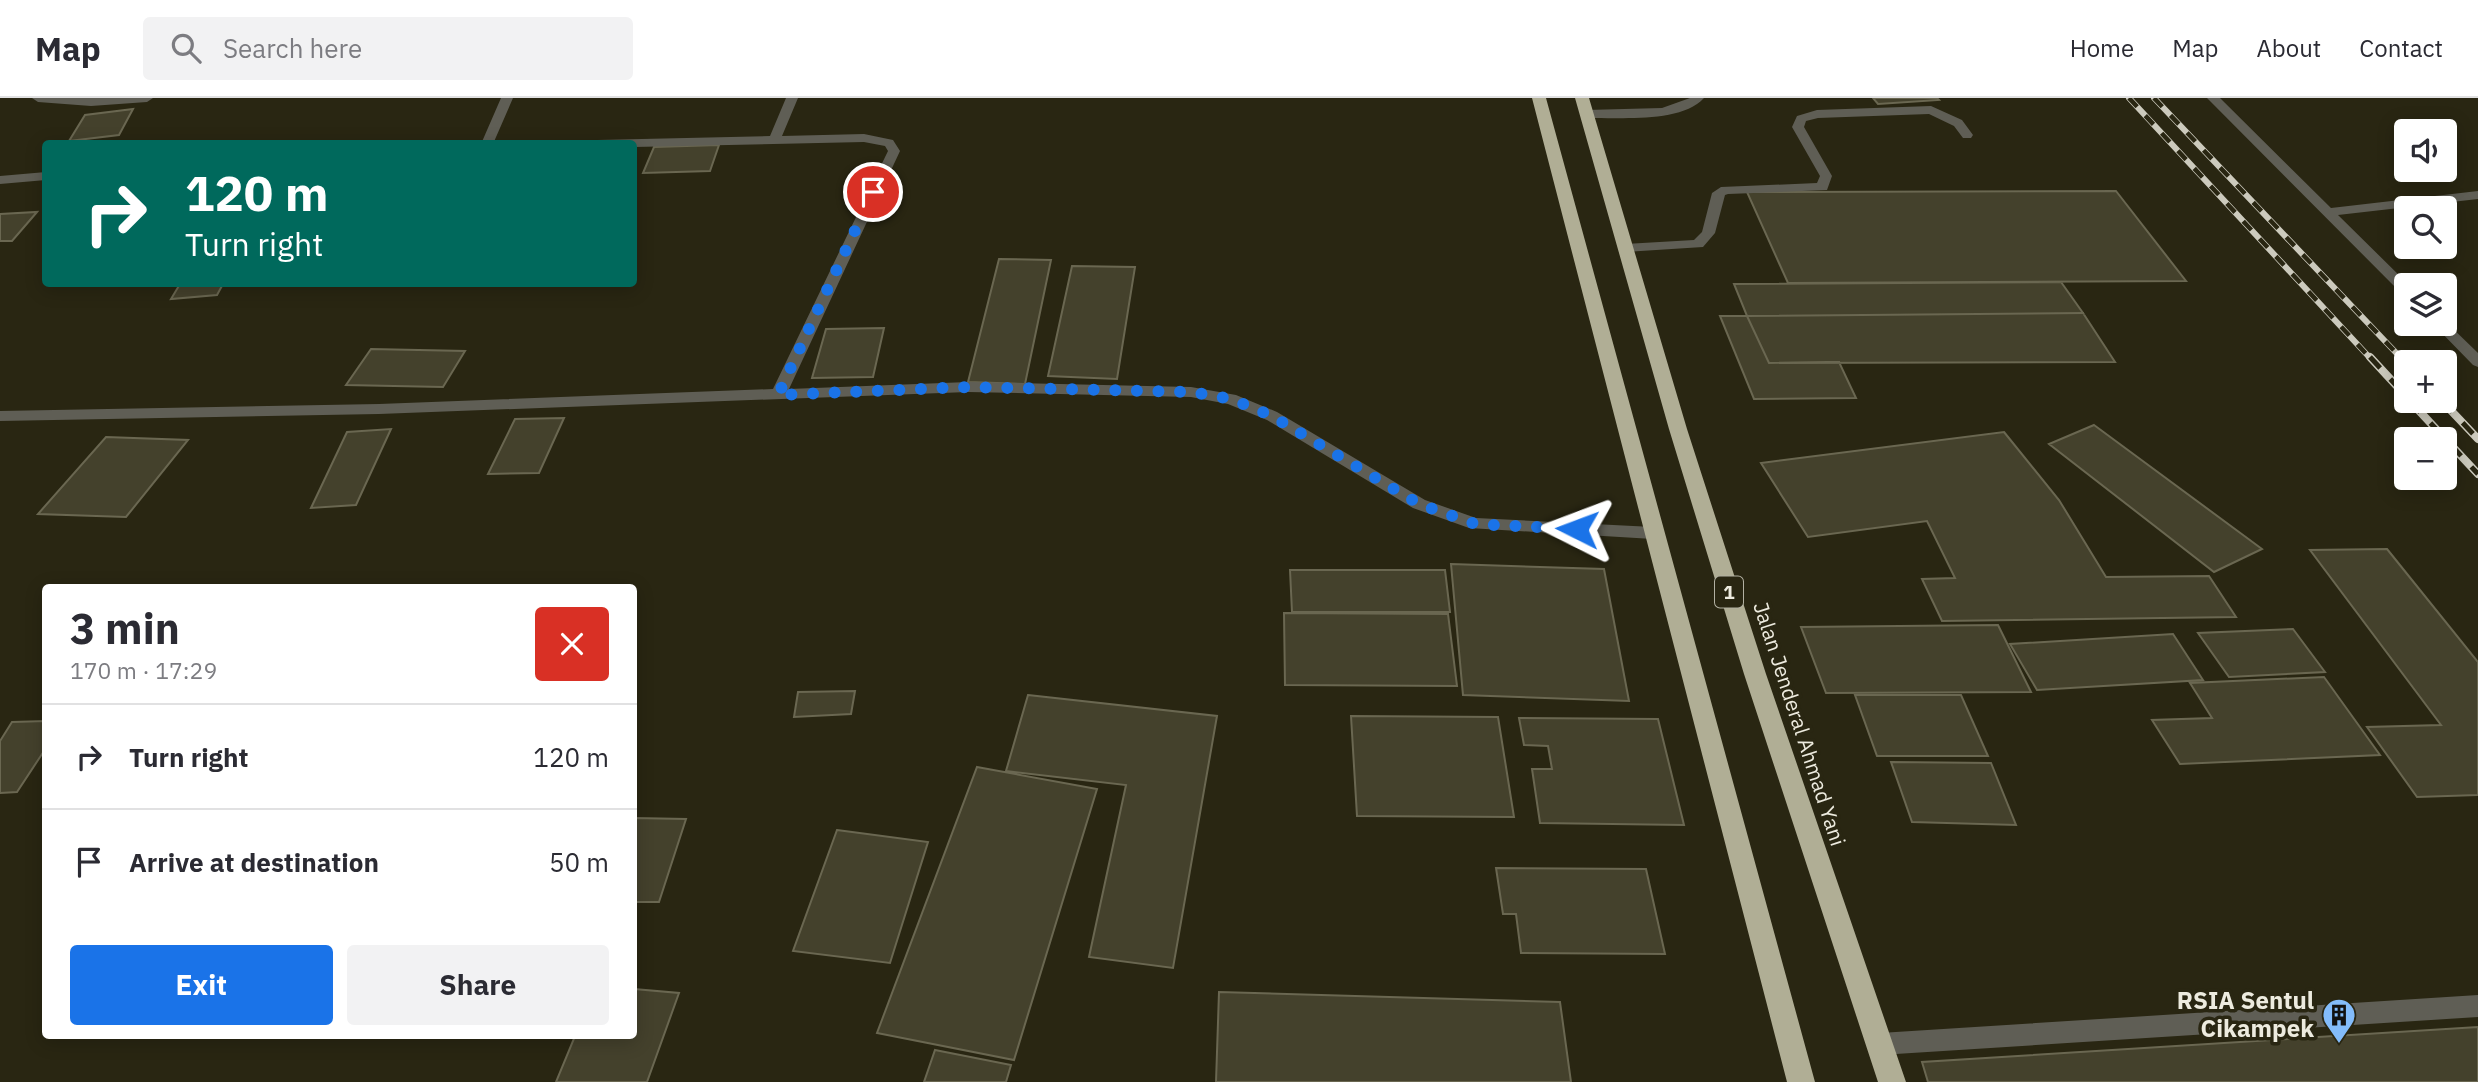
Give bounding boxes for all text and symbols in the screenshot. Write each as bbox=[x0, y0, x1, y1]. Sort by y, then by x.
search box bbox=[143, 17, 633, 80]
text: Map bbox=[35, 27, 101, 70]
icon: search bbox=[167, 29, 205, 67]
text: Search here bbox=[223, 31, 362, 65]
text: Home bbox=[2070, 32, 2134, 64]
text: Map bbox=[2172, 32, 2218, 64]
text: About bbox=[2256, 32, 2321, 64]
text: Contact bbox=[2359, 32, 2443, 64]
map controls bbox=[2394, 119, 2457, 490]
button: sound bbox=[2394, 119, 2457, 182]
text: 120 m bbox=[185, 161, 329, 224]
pin bbox=[843, 162, 903, 222]
icon: right bbox=[70, 168, 161, 259]
icon: arrive bbox=[854, 173, 892, 211]
button: search bbox=[2394, 196, 2457, 259]
text: Turn right bbox=[185, 223, 323, 265]
button: layers bbox=[2394, 273, 2457, 336]
button: + bbox=[2394, 350, 2457, 413]
button: − bbox=[2394, 427, 2457, 490]
position arrow bbox=[1540, 492, 1614, 566]
road number: 1 bbox=[1715, 576, 1743, 607]
street label: Jalan Jenderal Ahmad Yani bbox=[1747, 598, 1853, 849]
text: 3 min bbox=[70, 601, 180, 656]
button: close bbox=[535, 607, 609, 681]
text: 170 m · 17:29 bbox=[70, 655, 217, 685]
icon: right bbox=[70, 738, 108, 776]
text: Turn right bbox=[129, 740, 248, 774]
text: 120 m bbox=[533, 740, 609, 774]
icon: arrive bbox=[70, 843, 108, 881]
text: Arrive at destination bbox=[129, 845, 379, 879]
text: 50 m bbox=[549, 845, 609, 879]
button: Exit bbox=[70, 945, 333, 1025]
button: Share bbox=[347, 945, 609, 1025]
place label: RSIA Sentul Cikampek bbox=[2177, 984, 2314, 1044]
building icon: RSIA Sentul Cikampek bbox=[2320, 996, 2358, 1045]

